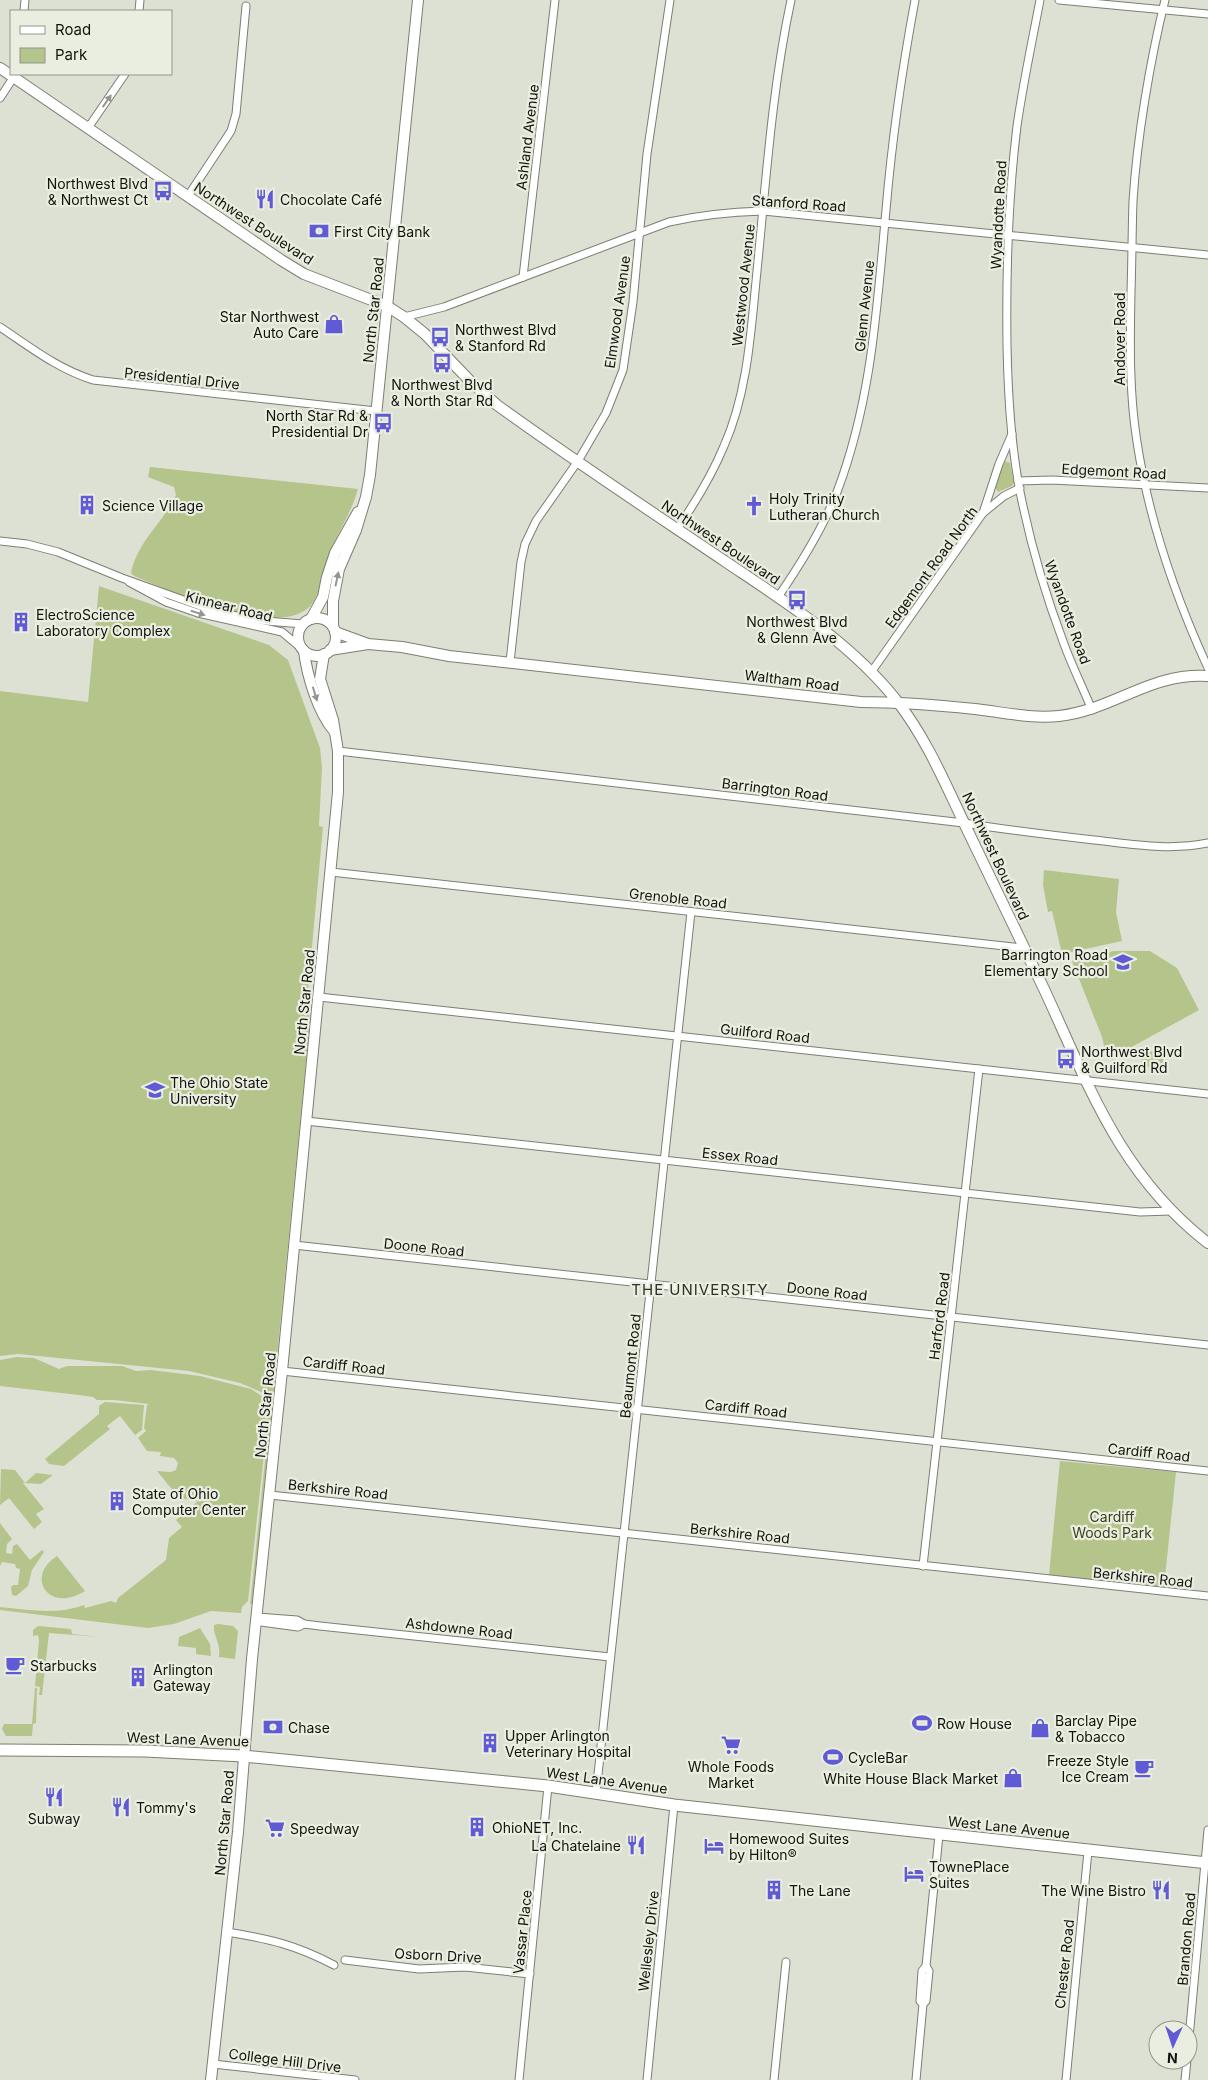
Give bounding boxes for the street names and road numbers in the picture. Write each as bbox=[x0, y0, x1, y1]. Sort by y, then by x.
street label: Ashland Avenue bbox=[512, 83, 542, 191]
street label: Wyandotte Road bbox=[987, 160, 1009, 270]
street label: Northwest Boulevard bbox=[191, 178, 317, 268]
street label: Stanford Road bbox=[751, 191, 847, 215]
street label: Westwood Avenue bbox=[728, 223, 758, 347]
street label: Elmwood Avenue bbox=[601, 254, 633, 370]
street label: North Star Road bbox=[359, 257, 387, 363]
street label: Glenn Avenue bbox=[851, 260, 877, 352]
street label: Andover Road bbox=[1111, 292, 1128, 386]
street label: Presidential Drive bbox=[124, 363, 240, 393]
street label: Edgemont Road bbox=[1061, 460, 1167, 482]
street label: Northwest Boulevard bbox=[659, 496, 783, 588]
street label: Edgemont Road North bbox=[881, 503, 981, 631]
street label: Wyandotte Road bbox=[1041, 558, 1095, 666]
street label: Kinnear Road bbox=[184, 587, 274, 625]
street label: Waltham Road bbox=[744, 666, 840, 694]
street label: Barrington Road bbox=[721, 774, 829, 804]
street label: Northwest Boulevard bbox=[959, 789, 1033, 923]
street label: Grenoble Road bbox=[628, 884, 728, 912]
street label: North Star Road bbox=[290, 949, 318, 1055]
street label: Guilford Road bbox=[719, 1020, 811, 1046]
street label: Essex Road bbox=[701, 1144, 779, 1168]
street label: Doone Road bbox=[383, 1234, 465, 1260]
street label: Harford Road bbox=[925, 1271, 953, 1361]
street label: Doone Road bbox=[786, 1278, 868, 1304]
street label: Beaumont Road bbox=[616, 1313, 644, 1419]
street label: North Star Road bbox=[251, 1352, 279, 1458]
street label: Cardiff Road bbox=[302, 1352, 386, 1378]
street label: Cardiff Road bbox=[704, 1395, 788, 1421]
street label: Cardiff Road bbox=[1107, 1439, 1191, 1465]
street label: Berkshire Road bbox=[287, 1475, 389, 1503]
street label: Berkshire Road bbox=[689, 1519, 791, 1547]
street label: Berkshire Road bbox=[1092, 1563, 1194, 1591]
street label: Ashdowne Road bbox=[405, 1614, 513, 1642]
street label: West Lane Avenue bbox=[126, 1728, 250, 1750]
street label: West Lane Avenue bbox=[545, 1763, 669, 1797]
street label: North Star Road bbox=[211, 1770, 237, 1876]
street label: West Lane Avenue bbox=[947, 1812, 1071, 1842]
street label: Vassar Place bbox=[509, 1889, 535, 1975]
street label: Wellesley Drive bbox=[634, 1890, 662, 1992]
street label: Brandon Road bbox=[1173, 1892, 1199, 1986]
street label: Chester Road bbox=[1051, 1919, 1077, 2009]
street label: Osborn Drive bbox=[394, 1944, 482, 1966]
street label: College Hill Drive bbox=[228, 2045, 342, 2075]

